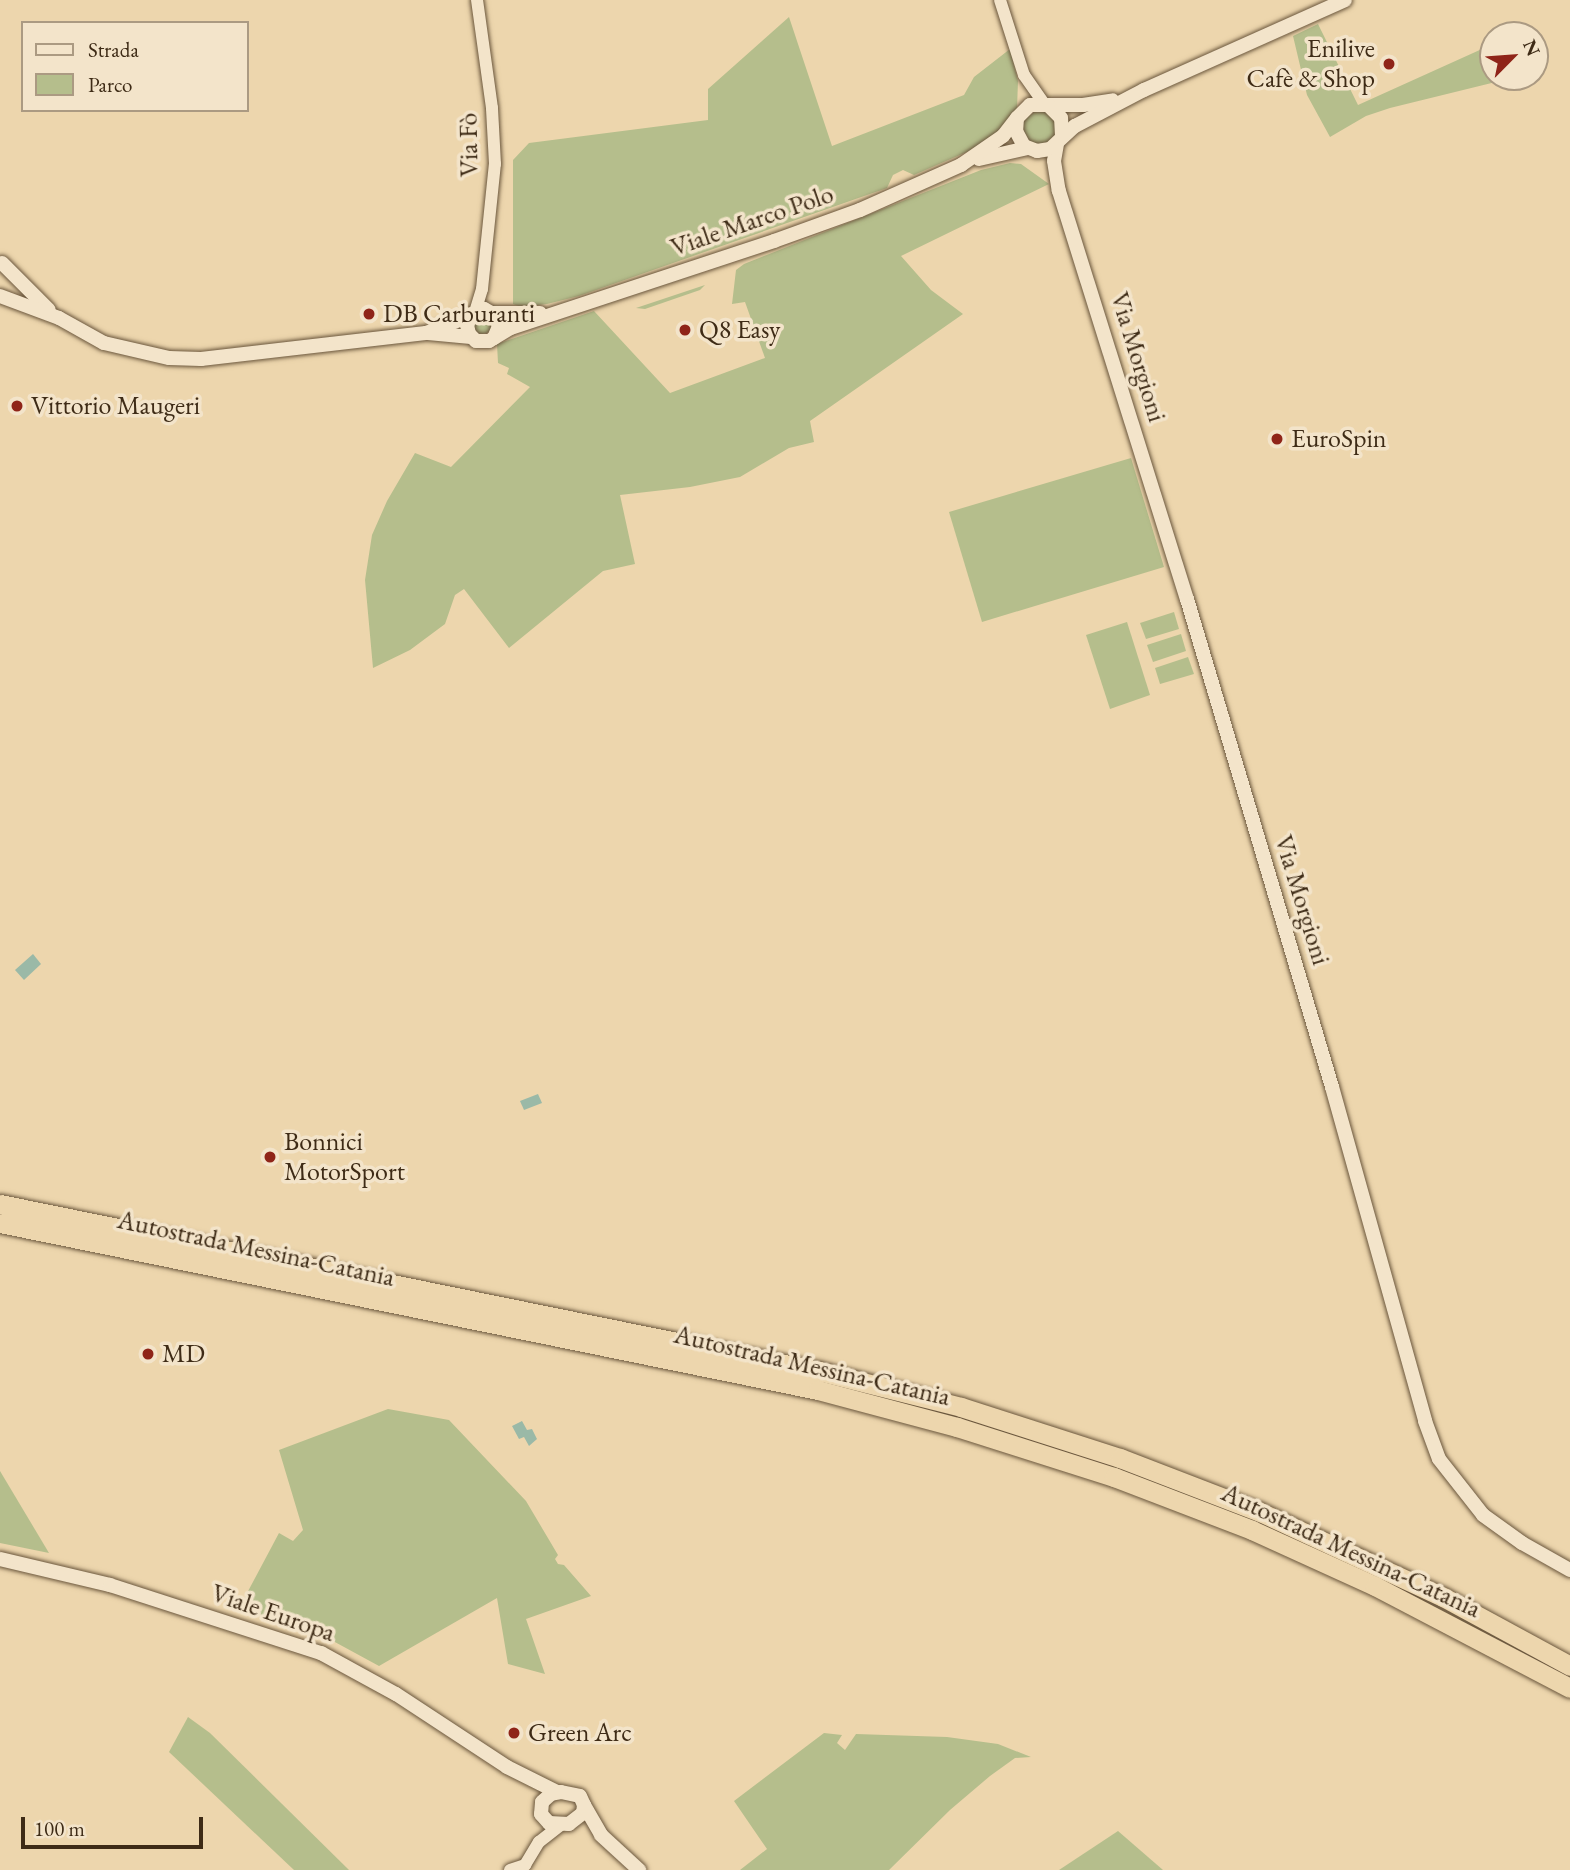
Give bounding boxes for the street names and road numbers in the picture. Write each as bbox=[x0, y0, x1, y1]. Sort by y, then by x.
street label: Via Fò bbox=[453, 113, 485, 177]
street label: Viale Marco Polo bbox=[667, 179, 837, 263]
street label: Via Morgioni bbox=[1103, 288, 1173, 426]
street label: Via Morgioni bbox=[1267, 831, 1337, 969]
street label: Autostrada Messina-Catania bbox=[115, 1204, 397, 1294]
street label: Autostrada Messina-Catania bbox=[671, 1319, 953, 1413]
street label: Autostrada Messina-Catania bbox=[1216, 1477, 1486, 1625]
street label: Viale Europa bbox=[207, 1577, 339, 1649]

